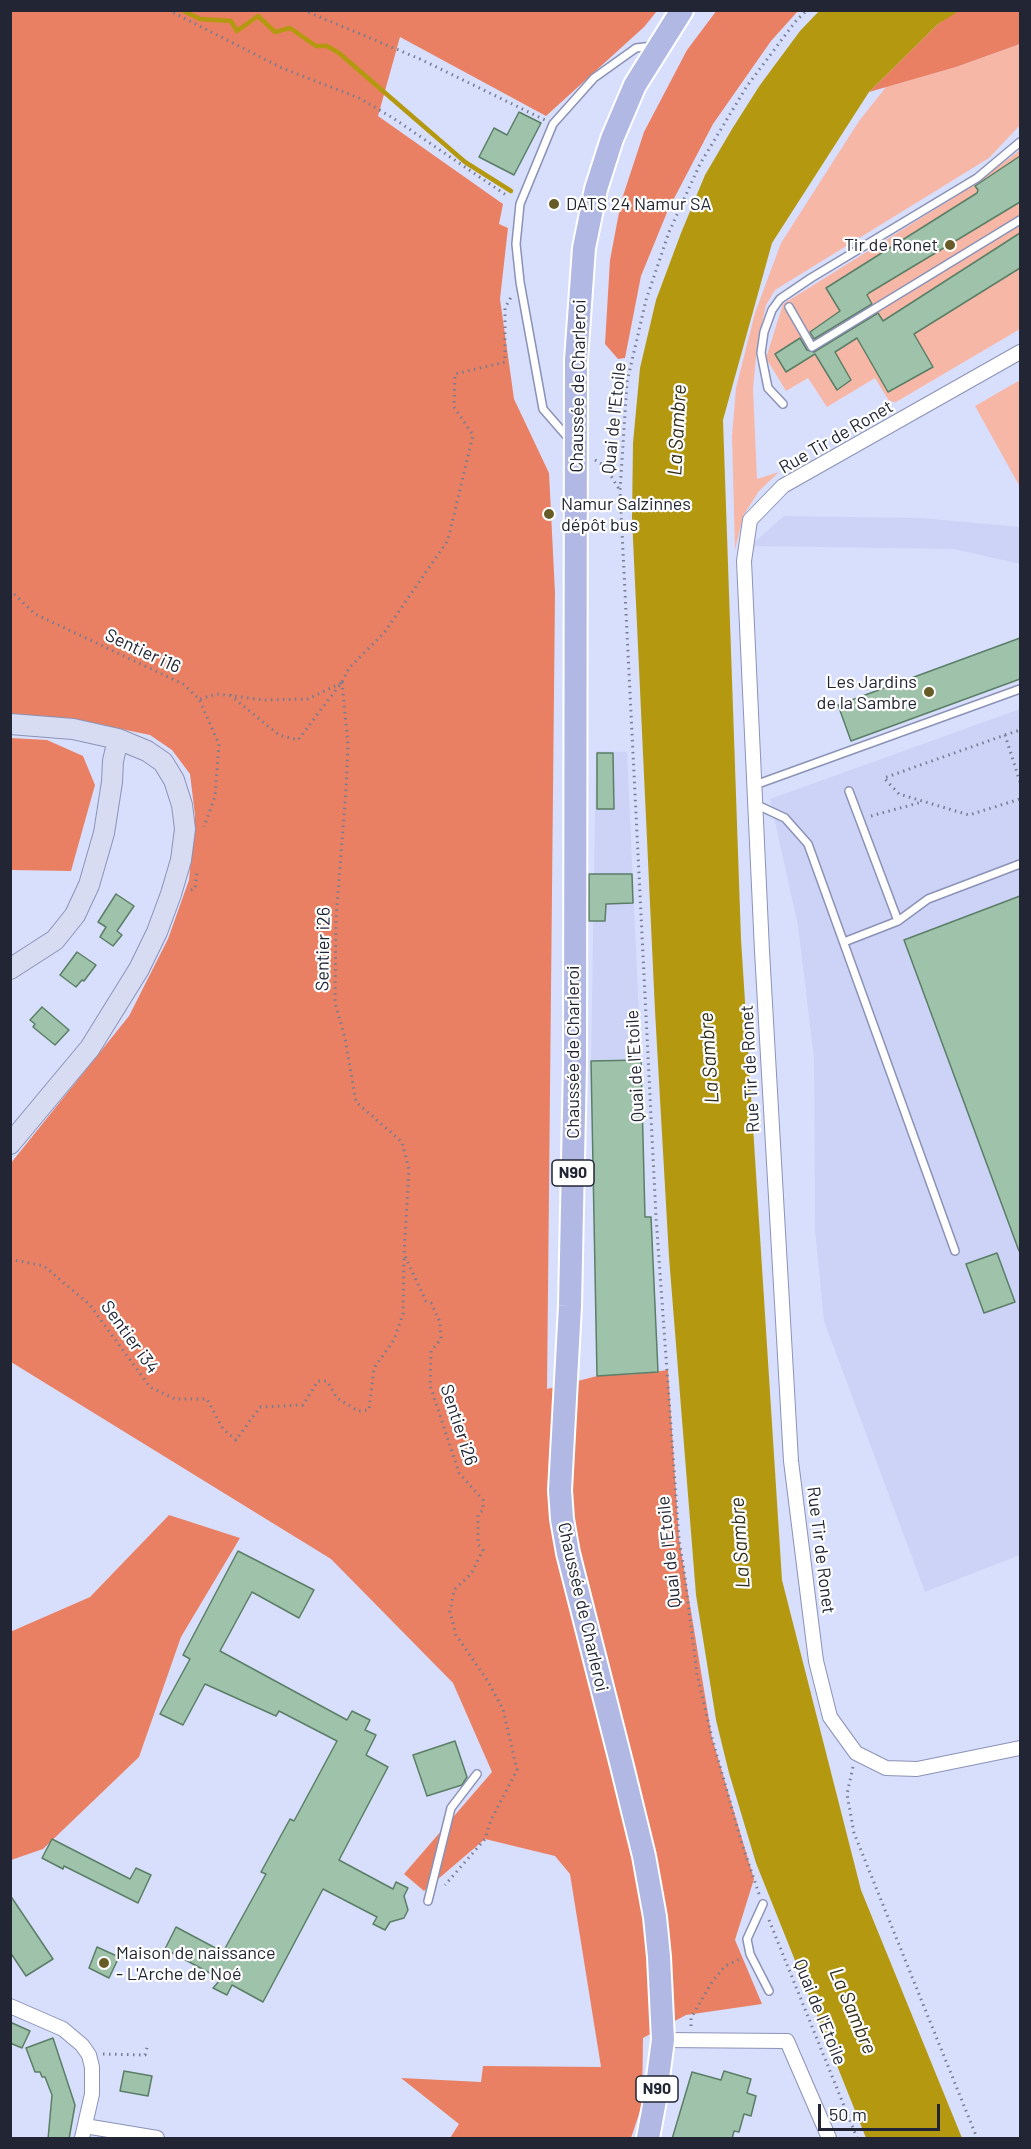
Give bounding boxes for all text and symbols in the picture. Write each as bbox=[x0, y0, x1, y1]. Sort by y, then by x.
place label: DATS 24 Namur SA bbox=[566, 193, 711, 215]
marker: DATS 24 Namur SA bbox=[547, 197, 561, 211]
place label: Tir de Ronet bbox=[844, 234, 938, 256]
marker: Tir de Ronet bbox=[943, 238, 957, 252]
street label: Chaussée de Charleroi bbox=[566, 299, 590, 473]
street label: Quai de l'Etoile bbox=[597, 361, 631, 475]
water label: La Sambre bbox=[663, 384, 691, 476]
street label: Rue Tir de Ronet bbox=[775, 396, 897, 478]
place label: Namur Salzinnes dépôt bus bbox=[561, 493, 691, 536]
marker: Namur Salzinnes dépôt bus bbox=[542, 507, 556, 521]
street label: Sentier i16 bbox=[102, 624, 184, 678]
place label: Les Jardins de la Sambre bbox=[817, 671, 917, 714]
marker: Les Jardins de la Sambre bbox=[922, 685, 936, 699]
street label: Sentier i26 bbox=[311, 907, 335, 991]
street label: Chaussée de Charleroi bbox=[562, 965, 584, 1139]
street label: Rue Tir de Ronet bbox=[736, 1005, 764, 1133]
street label: Quai de l'Etoile bbox=[621, 1009, 649, 1123]
water label: La Sambre bbox=[694, 1012, 724, 1104]
road number: N90 bbox=[552, 1160, 594, 1186]
street label: Sentier i34 bbox=[96, 1296, 164, 1378]
street label: Sentier i26 bbox=[436, 1382, 482, 1468]
street label: Rue Tir de Ronet bbox=[802, 1485, 840, 1615]
street label: Quai de l'Etoile bbox=[652, 1495, 686, 1609]
water label: La Sambre bbox=[725, 1497, 755, 1589]
street label: Chaussée de Charleroi bbox=[553, 1520, 613, 1694]
place label: Maison de naissance - L'Arche de Noé bbox=[116, 1942, 276, 1984]
marker: Maison de naissance - L'Arche de Noé bbox=[97, 1956, 111, 1970]
street label: Quai de l'Etoile bbox=[789, 1956, 851, 2068]
water label: La Sambre bbox=[824, 1964, 882, 2058]
road number: N90 bbox=[636, 2076, 678, 2102]
scale bar bbox=[821, 2092, 942, 2130]
text: 50 m bbox=[829, 2103, 867, 2125]

